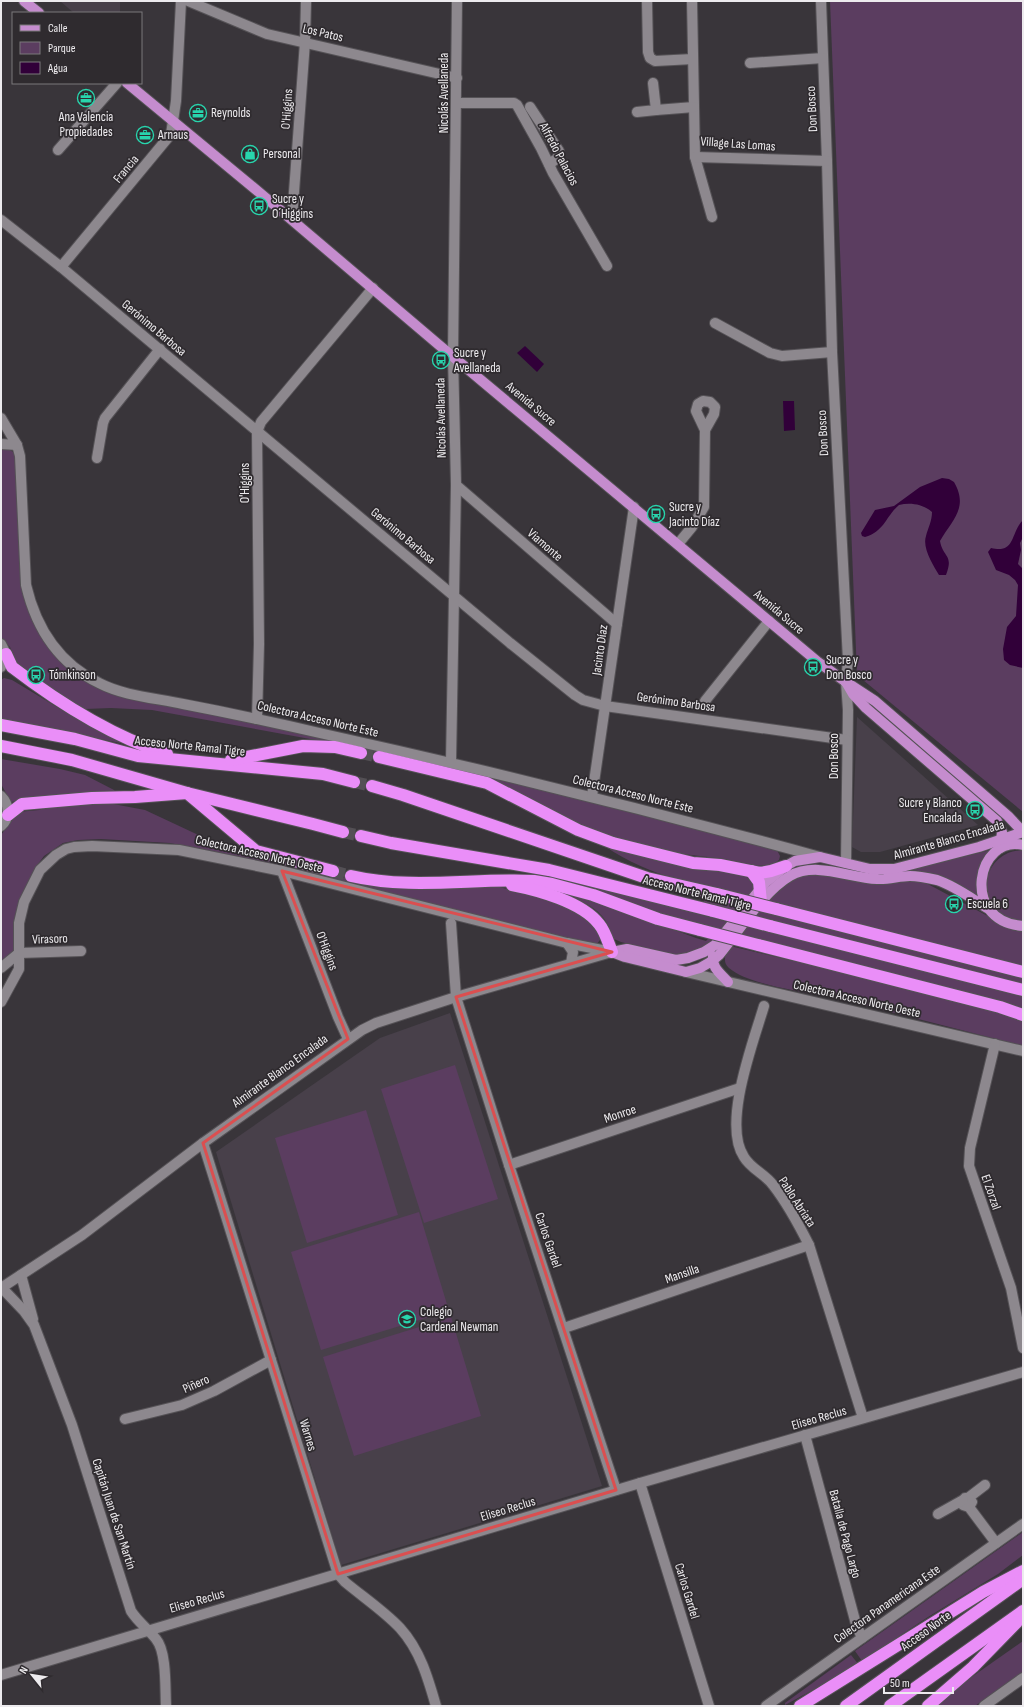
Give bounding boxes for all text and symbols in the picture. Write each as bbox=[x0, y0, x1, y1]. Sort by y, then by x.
legend bbox=[12, 12, 142, 84]
text: Calle bbox=[48, 21, 68, 36]
street label: Los Patos bbox=[301, 21, 345, 45]
text: Parque bbox=[48, 41, 76, 56]
street label: Nicolás Avellaneda bbox=[436, 53, 452, 133]
text: Agua bbox=[47, 61, 68, 76]
street label: Don Bosco bbox=[803, 86, 821, 132]
office icon: Ana Valencia Propiedades bbox=[76, 88, 96, 108]
street label: O'Higgins bbox=[278, 88, 296, 130]
office icon: Reynolds bbox=[188, 103, 208, 123]
place label: Reynolds bbox=[211, 105, 251, 121]
place label: Ana Valencia Propiedades bbox=[58, 109, 113, 140]
street label: Alfredo Palacios bbox=[535, 119, 582, 188]
office icon: Arnaus bbox=[135, 125, 155, 145]
place label: Arnaus bbox=[157, 127, 189, 143]
street label: Village Las Lomas bbox=[700, 133, 776, 155]
shop icon: Personal bbox=[240, 144, 260, 164]
place label: Personal bbox=[263, 146, 300, 162]
street label: Francia bbox=[110, 152, 142, 186]
place label: Sucre y O´Higgins bbox=[272, 191, 313, 222]
bus stop icon: Sucre y O´Higgins bbox=[249, 196, 269, 216]
street label: Gerónimo Barbosa bbox=[118, 296, 190, 360]
place label: Sucre y Avellaneda bbox=[453, 345, 501, 376]
bus stop icon: Sucre y Avellaneda bbox=[431, 350, 451, 370]
street label: Nicolás Avellaneda bbox=[432, 378, 450, 458]
street label: Avenida Sucre bbox=[502, 378, 559, 430]
street label: Don Bosco bbox=[814, 410, 832, 456]
street label: O'Higgins bbox=[237, 462, 253, 503]
place label: Sucre y Jacinto Díaz bbox=[668, 499, 720, 530]
street label: Gerónimo Barbosa bbox=[367, 504, 439, 568]
bus stop icon: Sucre y Jacinto Díaz bbox=[646, 504, 666, 524]
street label: Viamonte bbox=[524, 525, 566, 565]
street label: Avenida Sucre bbox=[750, 586, 807, 638]
street label: Jacinto Díaz bbox=[588, 623, 611, 677]
place label: Sucre y Don Bosco bbox=[826, 652, 872, 683]
bus stop icon: Sucre y Don Bosco bbox=[803, 657, 823, 677]
bus stop icon: Tómkinson bbox=[26, 665, 46, 685]
place label: Tómkinson bbox=[49, 667, 96, 683]
street label: Gerónimo Barbosa bbox=[636, 689, 716, 715]
street label: Colectora Acceso Norte Este bbox=[256, 697, 380, 741]
street label: Acceso Norte Ramal Tigre bbox=[133, 732, 246, 760]
street label: Don Bosco bbox=[826, 733, 842, 779]
street label: Colectora Acceso Norte Este bbox=[571, 771, 695, 817]
place label: Sucre y Blanco Encalada bbox=[899, 795, 962, 826]
bus stop icon: Sucre y Blanco Encalada bbox=[965, 800, 985, 820]
street label: Almirante Blanco Encalada bbox=[891, 817, 1006, 864]
street label: Colectora Acceso Norte Oeste bbox=[194, 832, 324, 876]
street label: Acceso Norte Ramal Tigre bbox=[640, 872, 753, 914]
bus stop icon: Escuela 6 bbox=[944, 894, 964, 914]
place label: Escuela 6 bbox=[967, 896, 1008, 912]
street label: O'Higgins bbox=[312, 929, 342, 973]
street label: Virasoro bbox=[32, 930, 68, 948]
street label: Colectora Acceso Norte Oeste bbox=[792, 977, 922, 1021]
street label: Almirante Blanco Encalada bbox=[228, 1031, 331, 1112]
street label: Monroe bbox=[602, 1101, 638, 1127]
street label: El Zorzal bbox=[978, 1172, 1004, 1212]
street label: Pablo Abriata bbox=[775, 1174, 819, 1230]
street label: Carlos Gardel bbox=[531, 1210, 565, 1270]
street label: Mansilla bbox=[663, 1261, 701, 1287]
place label: Colegio Cardenal Newman bbox=[420, 1304, 498, 1335]
school or university icon: Colegio Cardenal Newman bbox=[397, 1309, 417, 1329]
street label: Piñero bbox=[180, 1371, 212, 1397]
street label: Eliseo Reclus bbox=[790, 1402, 849, 1433]
street label: Warnes bbox=[296, 1417, 320, 1453]
street label: Capitán Juan de San Martín bbox=[89, 1457, 139, 1571]
street label: Batalla de Pago Largo bbox=[825, 1488, 865, 1580]
street label: Eliseo Reclus bbox=[479, 1493, 538, 1525]
street label: Carlos Gardel bbox=[671, 1561, 703, 1621]
street label: Colectora Panamericana Este bbox=[831, 1561, 943, 1647]
street label: Eliseo Reclus bbox=[168, 1585, 227, 1616]
street label: Acceso Norte bbox=[897, 1607, 954, 1655]
north arrow bbox=[12, 1655, 52, 1695]
text: N bbox=[17, 1664, 31, 1676]
scale bar bbox=[884, 1669, 953, 1695]
text: 50 m bbox=[890, 1676, 910, 1691]

